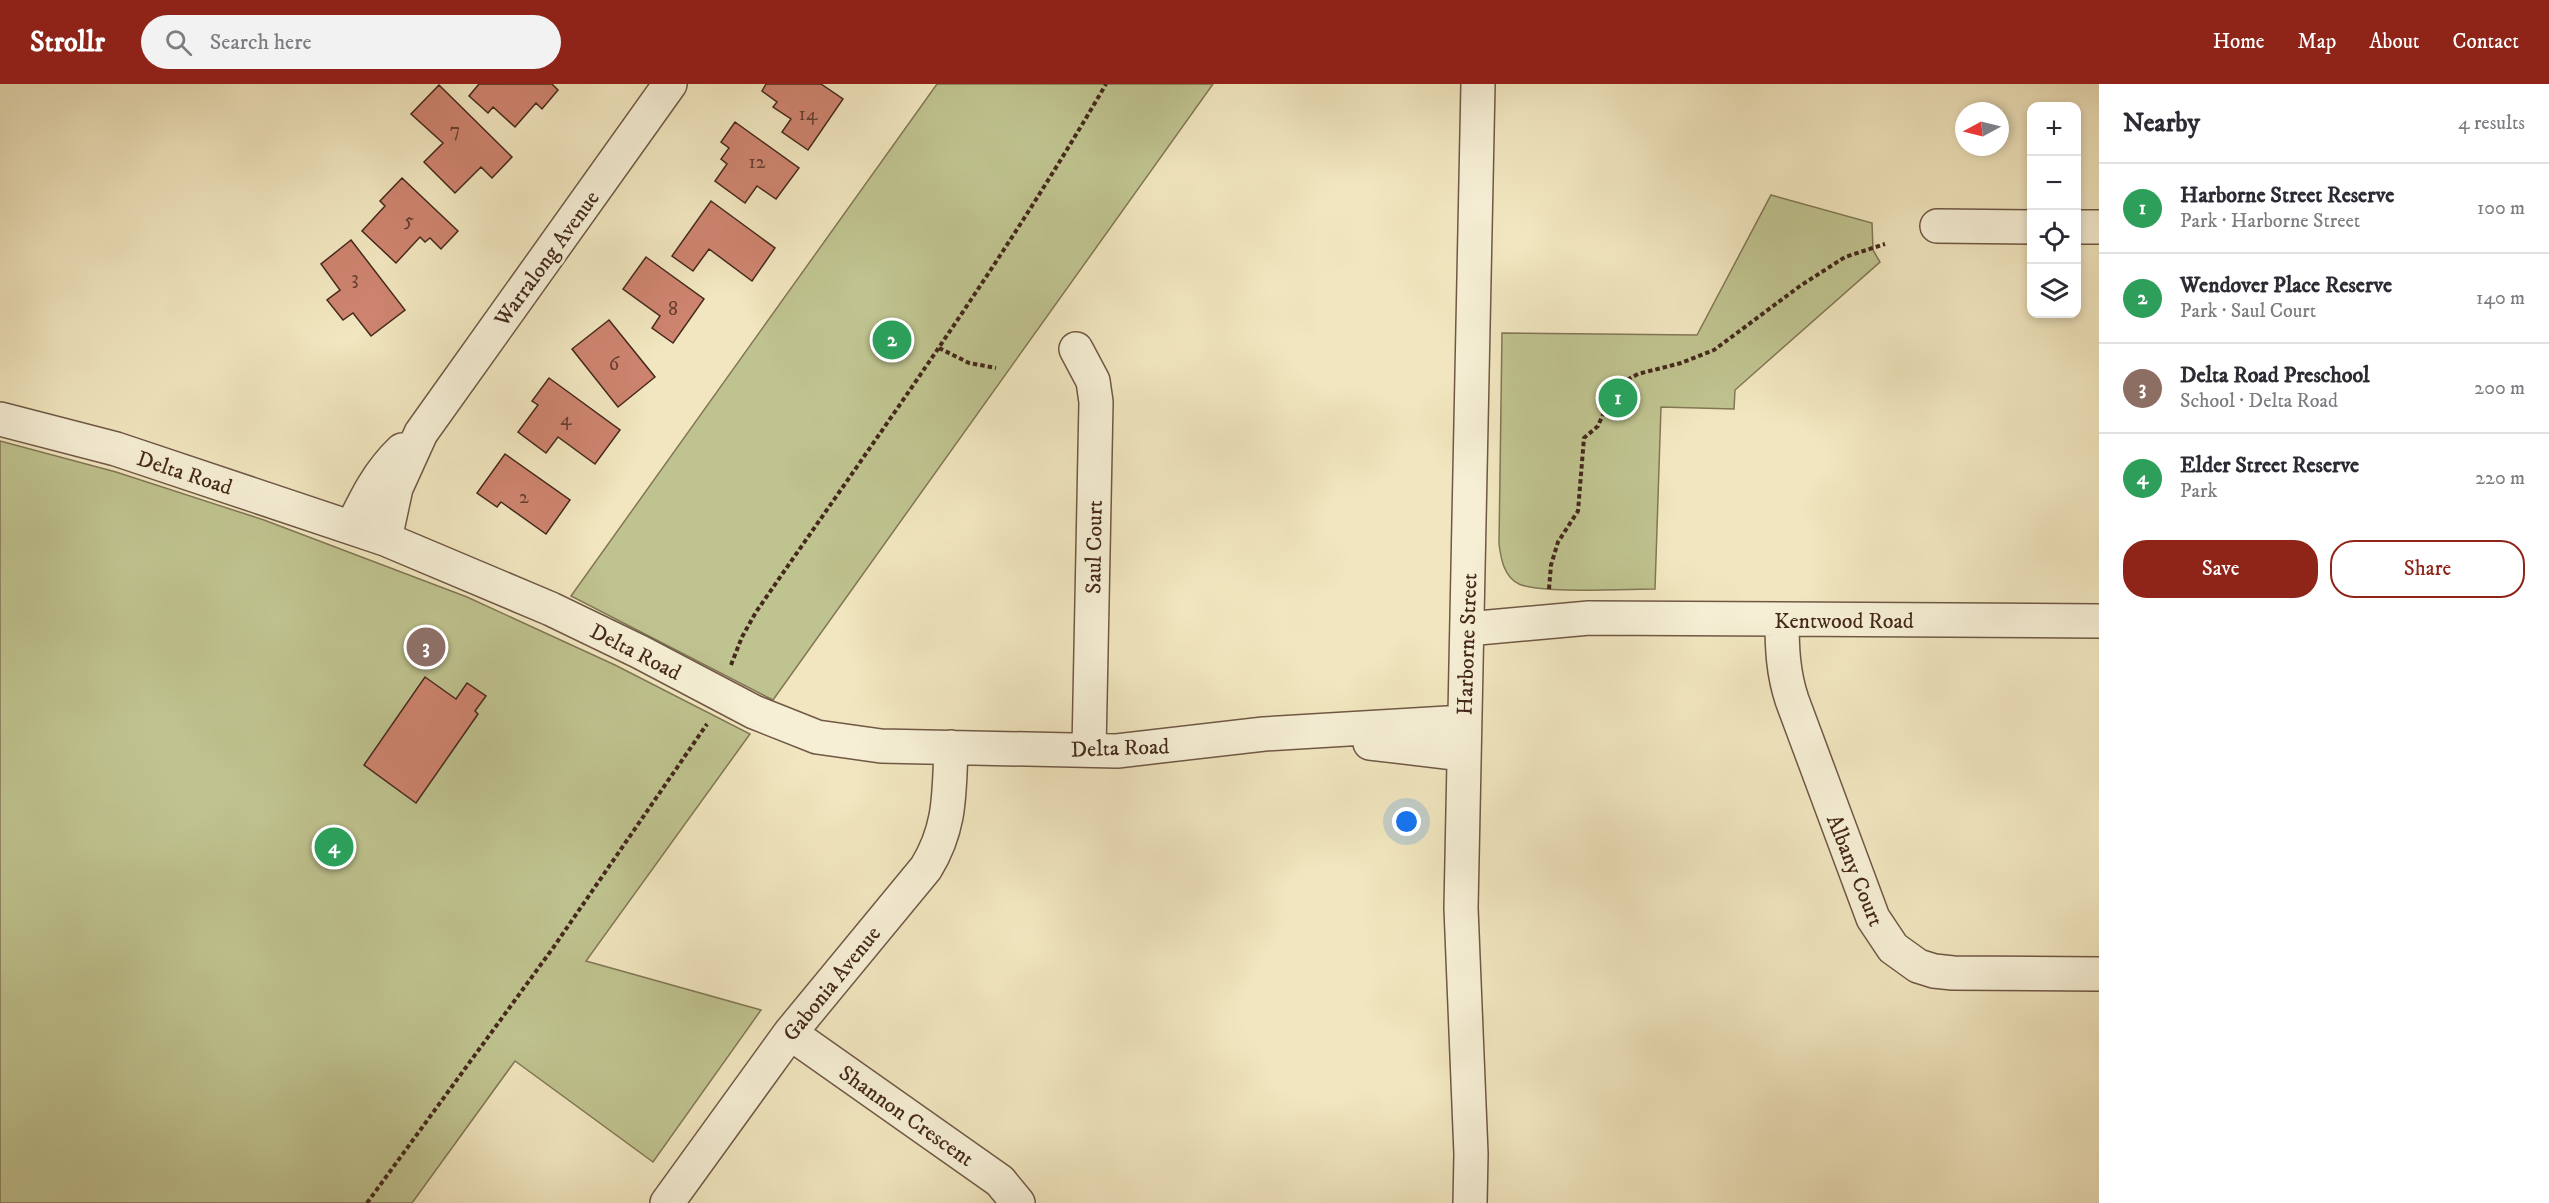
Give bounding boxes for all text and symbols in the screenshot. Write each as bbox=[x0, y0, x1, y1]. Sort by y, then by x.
search box bbox=[141, 15, 561, 69]
text: Strollr bbox=[30, 25, 105, 60]
icon: search bbox=[162, 26, 195, 59]
text: Search here bbox=[210, 29, 312, 56]
text: Home bbox=[2213, 29, 2265, 55]
text: Map bbox=[2298, 29, 2336, 55]
text: About bbox=[2369, 29, 2420, 55]
text: Contact bbox=[2453, 29, 2519, 55]
house number: 14 bbox=[799, 102, 818, 127]
north arrow bbox=[1955, 102, 2009, 156]
map controls bbox=[2027, 102, 2081, 318]
button: + bbox=[2027, 102, 2081, 156]
text: Nearby bbox=[2123, 107, 2200, 140]
text: 4 results bbox=[2458, 111, 2525, 136]
house number: 7 bbox=[450, 118, 460, 143]
house number: 12 bbox=[748, 150, 766, 175]
button: − bbox=[2027, 156, 2081, 210]
text: Harborne Street Reserve bbox=[2180, 182, 2394, 209]
street label: Warralong Avenue bbox=[488, 186, 606, 333]
text: 1 bbox=[2139, 196, 2146, 221]
text: 100 m bbox=[2477, 196, 2525, 221]
house number: 5 bbox=[404, 208, 414, 233]
text: Park · Harborne Street bbox=[2180, 209, 2360, 234]
button: locate bbox=[2027, 210, 2081, 264]
button: layers bbox=[2027, 264, 2081, 318]
house number: 3 bbox=[351, 266, 359, 291]
text: Wendover Place Reserve bbox=[2180, 272, 2392, 299]
text: 2 bbox=[2138, 286, 2147, 311]
text: 140 m bbox=[2476, 286, 2525, 311]
house number: 8 bbox=[668, 297, 678, 322]
text: Park · Saul Court bbox=[2180, 299, 2316, 324]
pin: 2 bbox=[872, 318, 912, 362]
house number: 6 bbox=[609, 352, 620, 377]
text: Delta Road Preschool bbox=[2180, 362, 2370, 389]
pin: 1 bbox=[1598, 376, 1638, 420]
text: 3 bbox=[2139, 376, 2146, 401]
text: 200 m bbox=[2474, 376, 2525, 401]
text: School · Delta Road bbox=[2180, 389, 2338, 414]
house number: 4 bbox=[560, 407, 572, 432]
street label: Delta Road bbox=[133, 445, 236, 502]
text: Elder Street Reserve bbox=[2180, 452, 2359, 479]
text: 4 bbox=[2137, 466, 2148, 491]
text: 220 m bbox=[2475, 466, 2525, 491]
text: Park bbox=[2180, 479, 2217, 504]
house number: 2 bbox=[519, 485, 529, 510]
street label: Saul Court bbox=[1080, 500, 1109, 594]
button: Save bbox=[2123, 540, 2318, 598]
button: Share bbox=[2330, 540, 2525, 598]
street label: Harborne Street bbox=[1452, 572, 1483, 716]
street label: Kentwood Road bbox=[1774, 608, 1914, 635]
street label: Delta Road bbox=[585, 618, 685, 687]
pin: 3 bbox=[406, 624, 446, 670]
street label: Delta Road bbox=[1070, 733, 1170, 764]
your location bbox=[1392, 807, 1421, 836]
street label: Albany Court bbox=[1820, 811, 1889, 930]
pin: 4 bbox=[314, 824, 354, 870]
street label: Gabonia Avenue bbox=[777, 921, 887, 1047]
street label: Shannon Crescent bbox=[834, 1060, 979, 1173]

